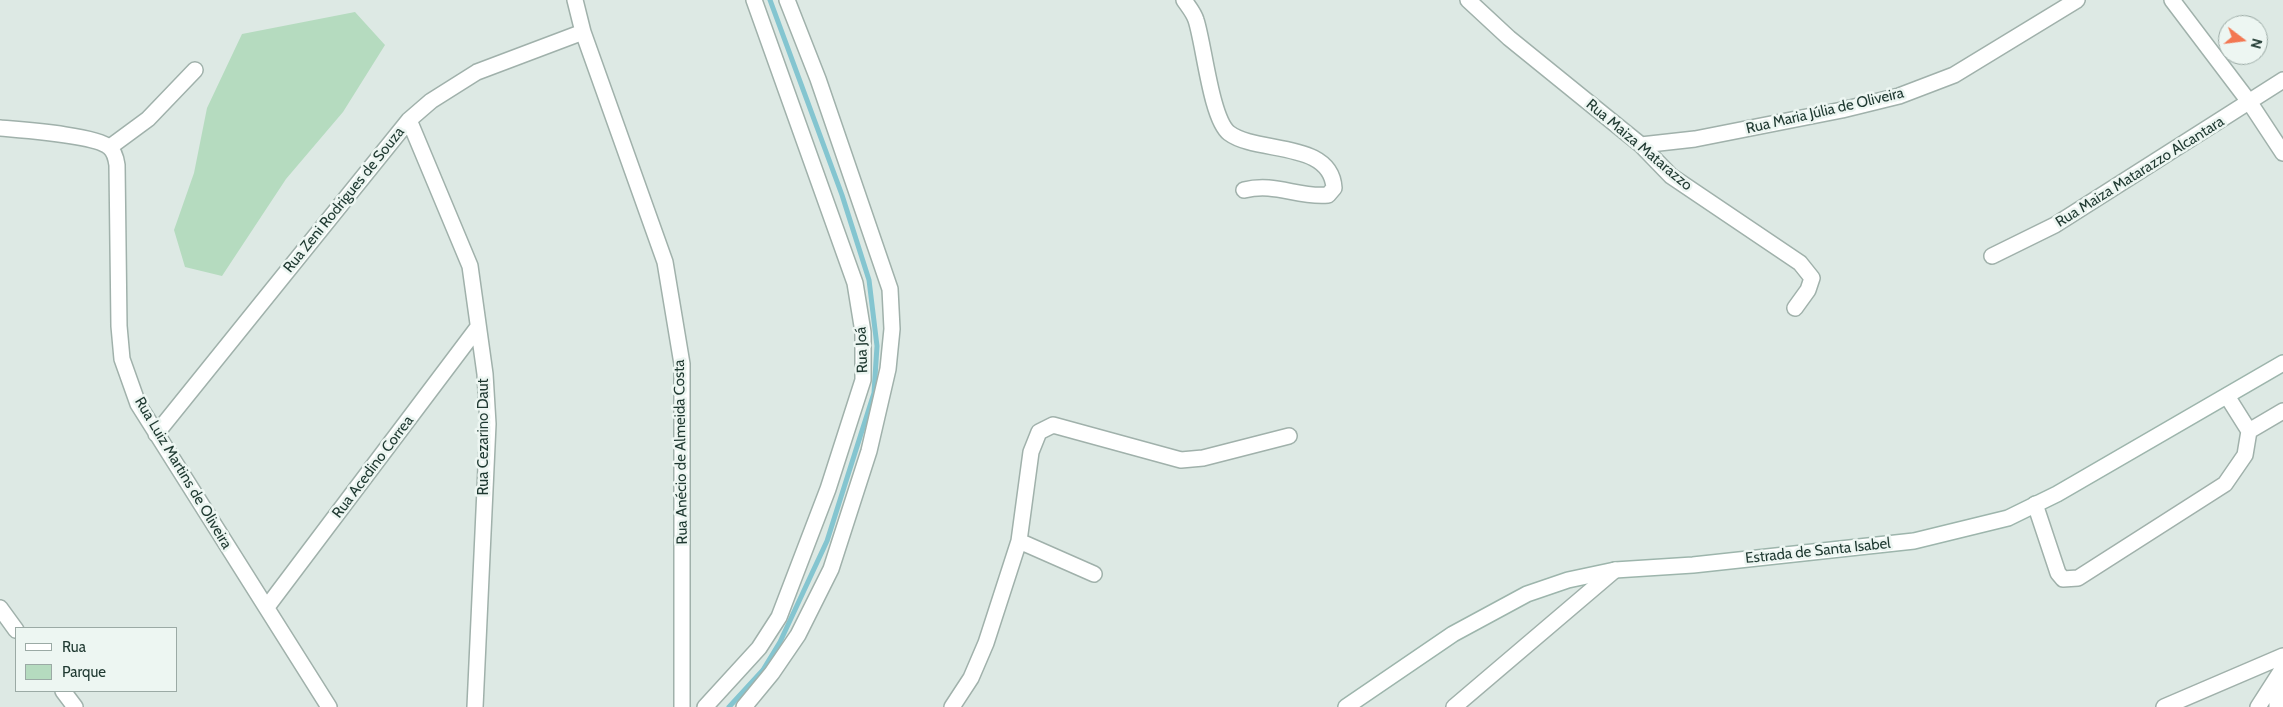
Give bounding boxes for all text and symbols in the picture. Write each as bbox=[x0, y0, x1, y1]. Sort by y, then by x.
north arrow bbox=[2218, 15, 2268, 65]
text: N bbox=[2247, 37, 2266, 51]
street label: Rua Maria Júlia de Oliveira bbox=[1744, 84, 1906, 138]
street label: Rua Maiza Matarazzo bbox=[1582, 95, 1696, 195]
street label: Rua Maiza Matarazzo Alcantara bbox=[2052, 113, 2228, 231]
street label: Rua Zeni Rodrigues de Souza bbox=[280, 124, 408, 276]
street label: Rua Joá bbox=[852, 327, 872, 373]
street label: Rua Anécio de Almeida Costa bbox=[670, 359, 692, 545]
street label: Rua Cezarino Daut bbox=[475, 378, 493, 496]
street label: Rua Luiz Martins de Oliveira bbox=[130, 394, 236, 552]
street label: Rua Acedino Correa bbox=[329, 412, 417, 522]
street label: Estrada de Santa Isabel bbox=[1744, 534, 1892, 568]
legend bbox=[15, 627, 178, 692]
text: Rua bbox=[62, 638, 86, 656]
text: Parque bbox=[62, 663, 106, 681]

